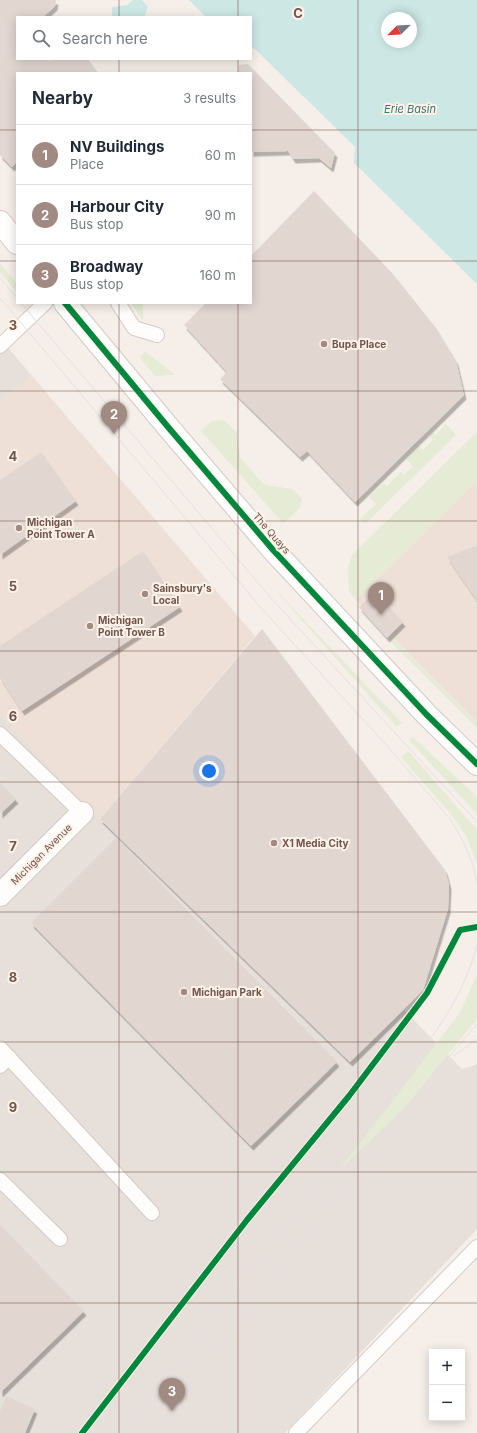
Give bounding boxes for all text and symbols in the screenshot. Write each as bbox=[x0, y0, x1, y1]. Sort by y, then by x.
text: C bbox=[293, 5, 303, 21]
north arrow bbox=[381, 12, 417, 48]
search box bbox=[16, 16, 252, 60]
icon: search bbox=[30, 27, 52, 49]
text: Search here bbox=[62, 29, 148, 48]
text: Nearby bbox=[32, 88, 93, 108]
text: 3 results bbox=[183, 90, 236, 106]
water label: Erie Basin bbox=[384, 102, 436, 116]
text: NV Buildings bbox=[70, 137, 164, 156]
text: 1 bbox=[42, 147, 48, 163]
text: 60 m bbox=[205, 147, 236, 163]
text: Place bbox=[70, 156, 104, 172]
text: Harbour City bbox=[70, 197, 164, 216]
text: 2 bbox=[41, 207, 49, 223]
text: 90 m bbox=[205, 207, 236, 223]
text: Bus stop bbox=[70, 216, 123, 232]
text: Broadway bbox=[70, 257, 143, 276]
text: 3 bbox=[41, 267, 49, 283]
text: 160 m bbox=[199, 267, 236, 283]
text: Bus stop bbox=[70, 276, 123, 292]
text: 3 bbox=[9, 317, 17, 333]
place label: Bupa Place bbox=[332, 338, 386, 350]
marker: Bupa Place bbox=[319, 339, 329, 349]
pin: 2 bbox=[101, 401, 127, 434]
text: 4 bbox=[9, 448, 18, 464]
street label: The Quays bbox=[251, 510, 293, 556]
place label: Michigan Point Tower A bbox=[27, 516, 95, 540]
marker: Michigan Point Tower A bbox=[14, 523, 24, 533]
text: 5 bbox=[9, 578, 17, 594]
place label: Sainsbury's Local bbox=[153, 582, 212, 606]
pin: 1 bbox=[368, 582, 394, 615]
marker: Sainsbury's Local bbox=[140, 589, 150, 599]
place label: Michigan Point Tower B bbox=[98, 614, 165, 638]
marker: Michigan Point Tower B bbox=[85, 621, 95, 631]
text: 6 bbox=[9, 708, 17, 724]
your location bbox=[199, 761, 219, 781]
street label: Michigan Avenue bbox=[8, 821, 74, 887]
place label: X1 Media City bbox=[282, 837, 349, 850]
text: 7 bbox=[9, 838, 17, 854]
marker: X1 Media City bbox=[269, 838, 279, 848]
text: 8 bbox=[9, 969, 17, 985]
place label: Michigan Park bbox=[192, 986, 262, 999]
marker: Michigan Park bbox=[179, 987, 189, 997]
text: 9 bbox=[9, 1099, 17, 1115]
map controls bbox=[429, 1349, 465, 1421]
button: + bbox=[429, 1349, 465, 1385]
pin: 3 bbox=[159, 1378, 185, 1411]
button: − bbox=[429, 1385, 465, 1421]

